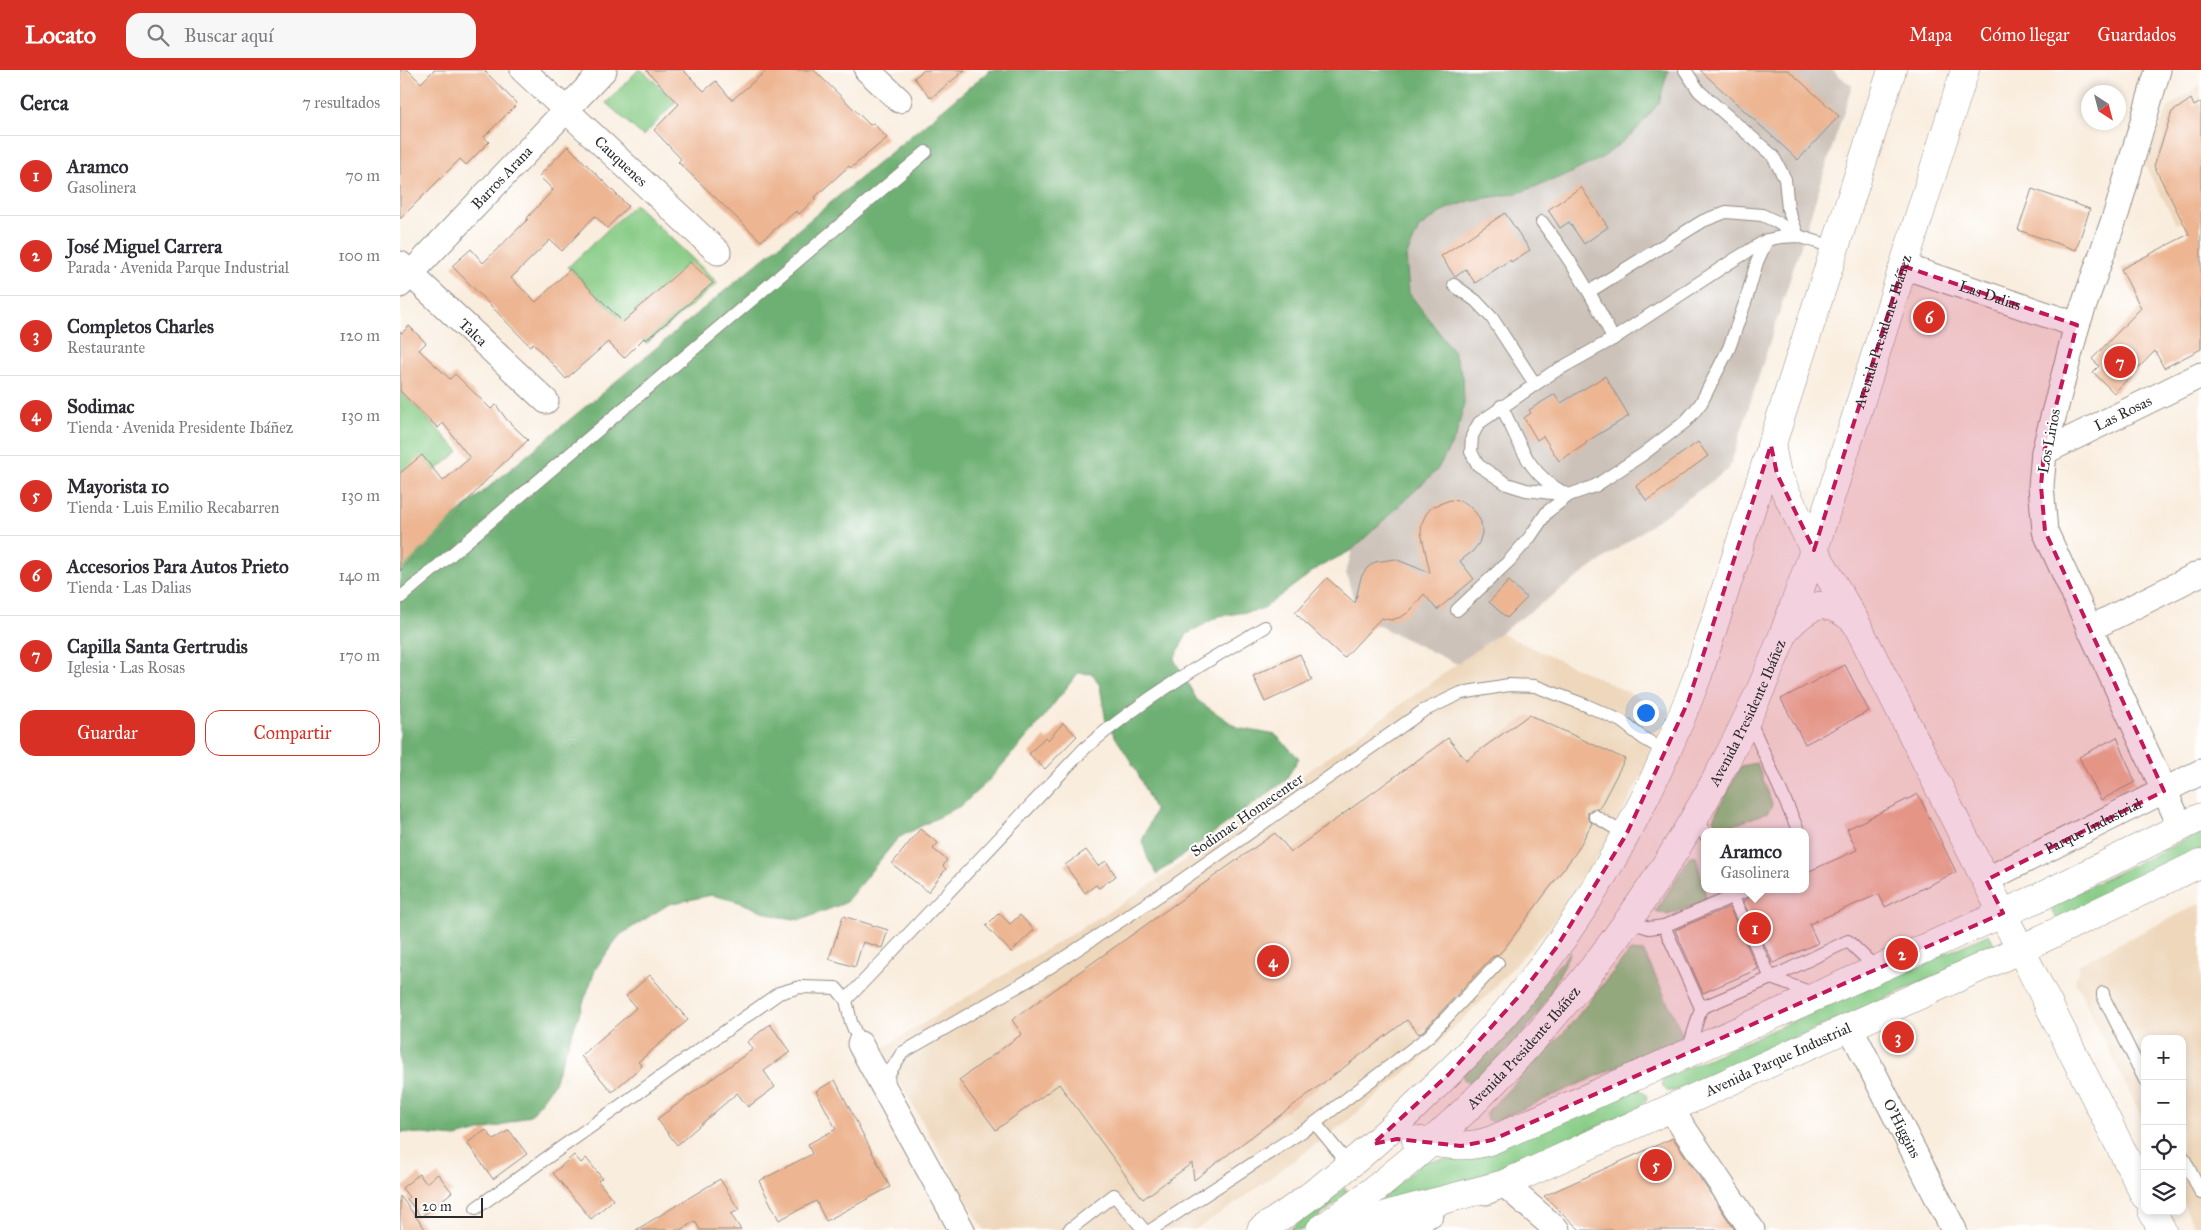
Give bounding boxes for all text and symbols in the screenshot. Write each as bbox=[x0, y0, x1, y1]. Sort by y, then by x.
search box bbox=[126, 13, 476, 58]
text: Locato bbox=[25, 20, 96, 50]
icon: search bbox=[144, 21, 172, 49]
text: Buscar aquí bbox=[184, 24, 273, 47]
text: Mapa bbox=[1909, 24, 1952, 46]
text: Cómo llegar bbox=[1980, 24, 2070, 46]
text: Guardados bbox=[2098, 24, 2176, 46]
north arrow bbox=[2081, 85, 2126, 130]
text: Cerca bbox=[20, 90, 69, 116]
text: 7 resultados bbox=[302, 93, 380, 112]
street label: Cauquenes bbox=[591, 132, 651, 190]
street label: Barros Arana bbox=[468, 142, 537, 213]
text: Aramco bbox=[67, 155, 129, 178]
text: 1 bbox=[33, 166, 39, 185]
text: 70 m bbox=[345, 166, 380, 185]
text: Gasolinera bbox=[67, 178, 136, 197]
text: José Miguel Carrera bbox=[67, 235, 222, 258]
text: 2 bbox=[32, 246, 40, 265]
text: 100 m bbox=[338, 246, 380, 265]
street label: Avenida Presidente Ibáñez bbox=[1850, 252, 1915, 411]
text: Parada · Avenida Parque Industrial bbox=[67, 258, 289, 277]
street label: Las Dalias bbox=[1957, 277, 2023, 314]
pin: 6 bbox=[1913, 298, 1945, 336]
text: Completos Charles bbox=[67, 315, 214, 338]
street label: Talca bbox=[455, 315, 491, 351]
text: 3 bbox=[33, 326, 39, 345]
text: 120 m bbox=[340, 326, 380, 345]
text: Restaurante bbox=[67, 338, 145, 357]
pin: 7 bbox=[2104, 343, 2136, 381]
street label: Las Rosas bbox=[2091, 392, 2155, 435]
text: Sodimac bbox=[67, 395, 134, 418]
text: 4 bbox=[32, 406, 40, 425]
text: 130 m bbox=[341, 406, 380, 425]
street label: Los Lirios bbox=[2034, 407, 2064, 475]
text: Tienda · Avenida Presidente Ibáñez bbox=[67, 418, 293, 437]
text: Mayorista 10 bbox=[67, 475, 169, 498]
text: 5 bbox=[32, 486, 40, 505]
text: 130 m bbox=[341, 486, 380, 505]
text: Tienda · Luis Emilio Recabarren bbox=[67, 498, 279, 517]
text: Accesorios Para Autos Prieto bbox=[67, 555, 289, 578]
text: 6 bbox=[32, 566, 40, 585]
text: 140 m bbox=[339, 566, 380, 585]
text: Tienda · Las Dalias bbox=[67, 578, 191, 597]
text: Capilla Santa Gertrudis bbox=[67, 635, 248, 658]
street label: Avenida Presidente Ibáñez bbox=[1705, 637, 1789, 790]
text: 7 bbox=[32, 646, 40, 665]
text: 170 m bbox=[339, 646, 380, 665]
text: Iglesia · Las Rosas bbox=[67, 658, 185, 677]
your location bbox=[1633, 700, 1659, 726]
button: Guardar bbox=[20, 710, 195, 756]
button: Compartir bbox=[205, 710, 380, 756]
street label: Sodimac Homecenter bbox=[1187, 769, 1307, 861]
street label: Parque Industrial bbox=[2042, 794, 2145, 858]
popup bbox=[1701, 828, 1809, 893]
text: Aramco bbox=[1720, 840, 1782, 863]
text: Gasolinera bbox=[1720, 863, 1790, 882]
pin: 1 bbox=[1739, 909, 1771, 947]
pin: 2 bbox=[1886, 935, 1918, 973]
pin: 4 bbox=[1257, 942, 1289, 980]
street label: Avenida Presidente Ibáñez bbox=[1462, 983, 1584, 1114]
street label: Avenida Parque Industrial bbox=[1702, 1018, 1855, 1101]
pin: 3 bbox=[1882, 1018, 1914, 1056]
map controls bbox=[2141, 1035, 2186, 1215]
button: + bbox=[2141, 1035, 2186, 1080]
button: − bbox=[2141, 1080, 2186, 1125]
street label: O'Higgins bbox=[1879, 1096, 1925, 1161]
button: locate bbox=[2141, 1125, 2186, 1170]
pin: 5 bbox=[1640, 1146, 1672, 1184]
button: layers bbox=[2141, 1170, 2186, 1215]
scale bar bbox=[415, 1195, 482, 1218]
text: 20 m bbox=[422, 1198, 452, 1215]

